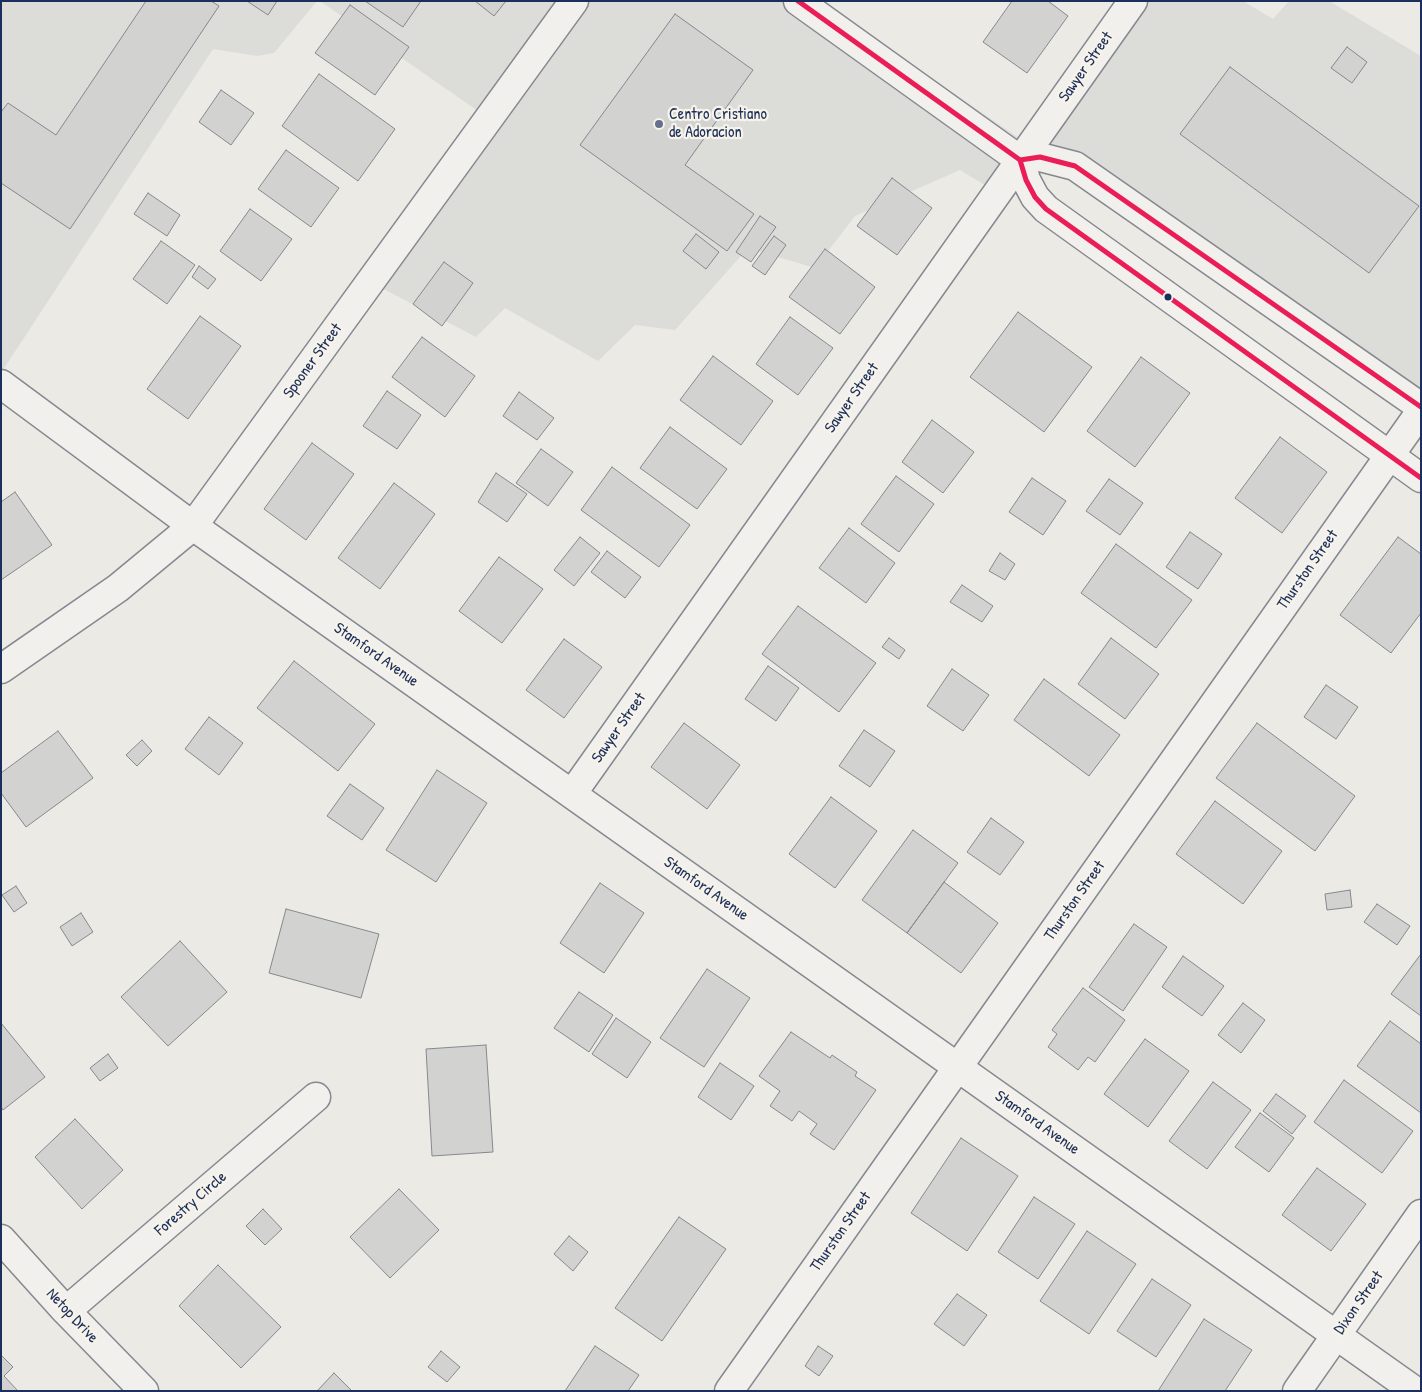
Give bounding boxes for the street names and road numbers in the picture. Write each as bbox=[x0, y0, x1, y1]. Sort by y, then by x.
street label: Sawyer Street bbox=[1055, 28, 1117, 106]
street label: Spooner Street bbox=[279, 320, 347, 402]
street label: Sawyer Street bbox=[821, 359, 883, 437]
street label: Thurston Street bbox=[1273, 526, 1343, 614]
street label: Stamford Avenue bbox=[330, 619, 422, 691]
street label: Sawyer Street bbox=[588, 689, 650, 767]
street label: Stamford Avenue bbox=[660, 853, 752, 925]
street label: Thurston Street bbox=[1040, 857, 1110, 945]
street label: Stamford Avenue bbox=[991, 1087, 1083, 1159]
street label: Forestry Circle bbox=[151, 1168, 231, 1240]
street label: Thurston Street bbox=[806, 1188, 876, 1276]
street label: Dixon Street bbox=[1330, 1268, 1388, 1338]
street label: Netop Drive bbox=[42, 1285, 102, 1347]

